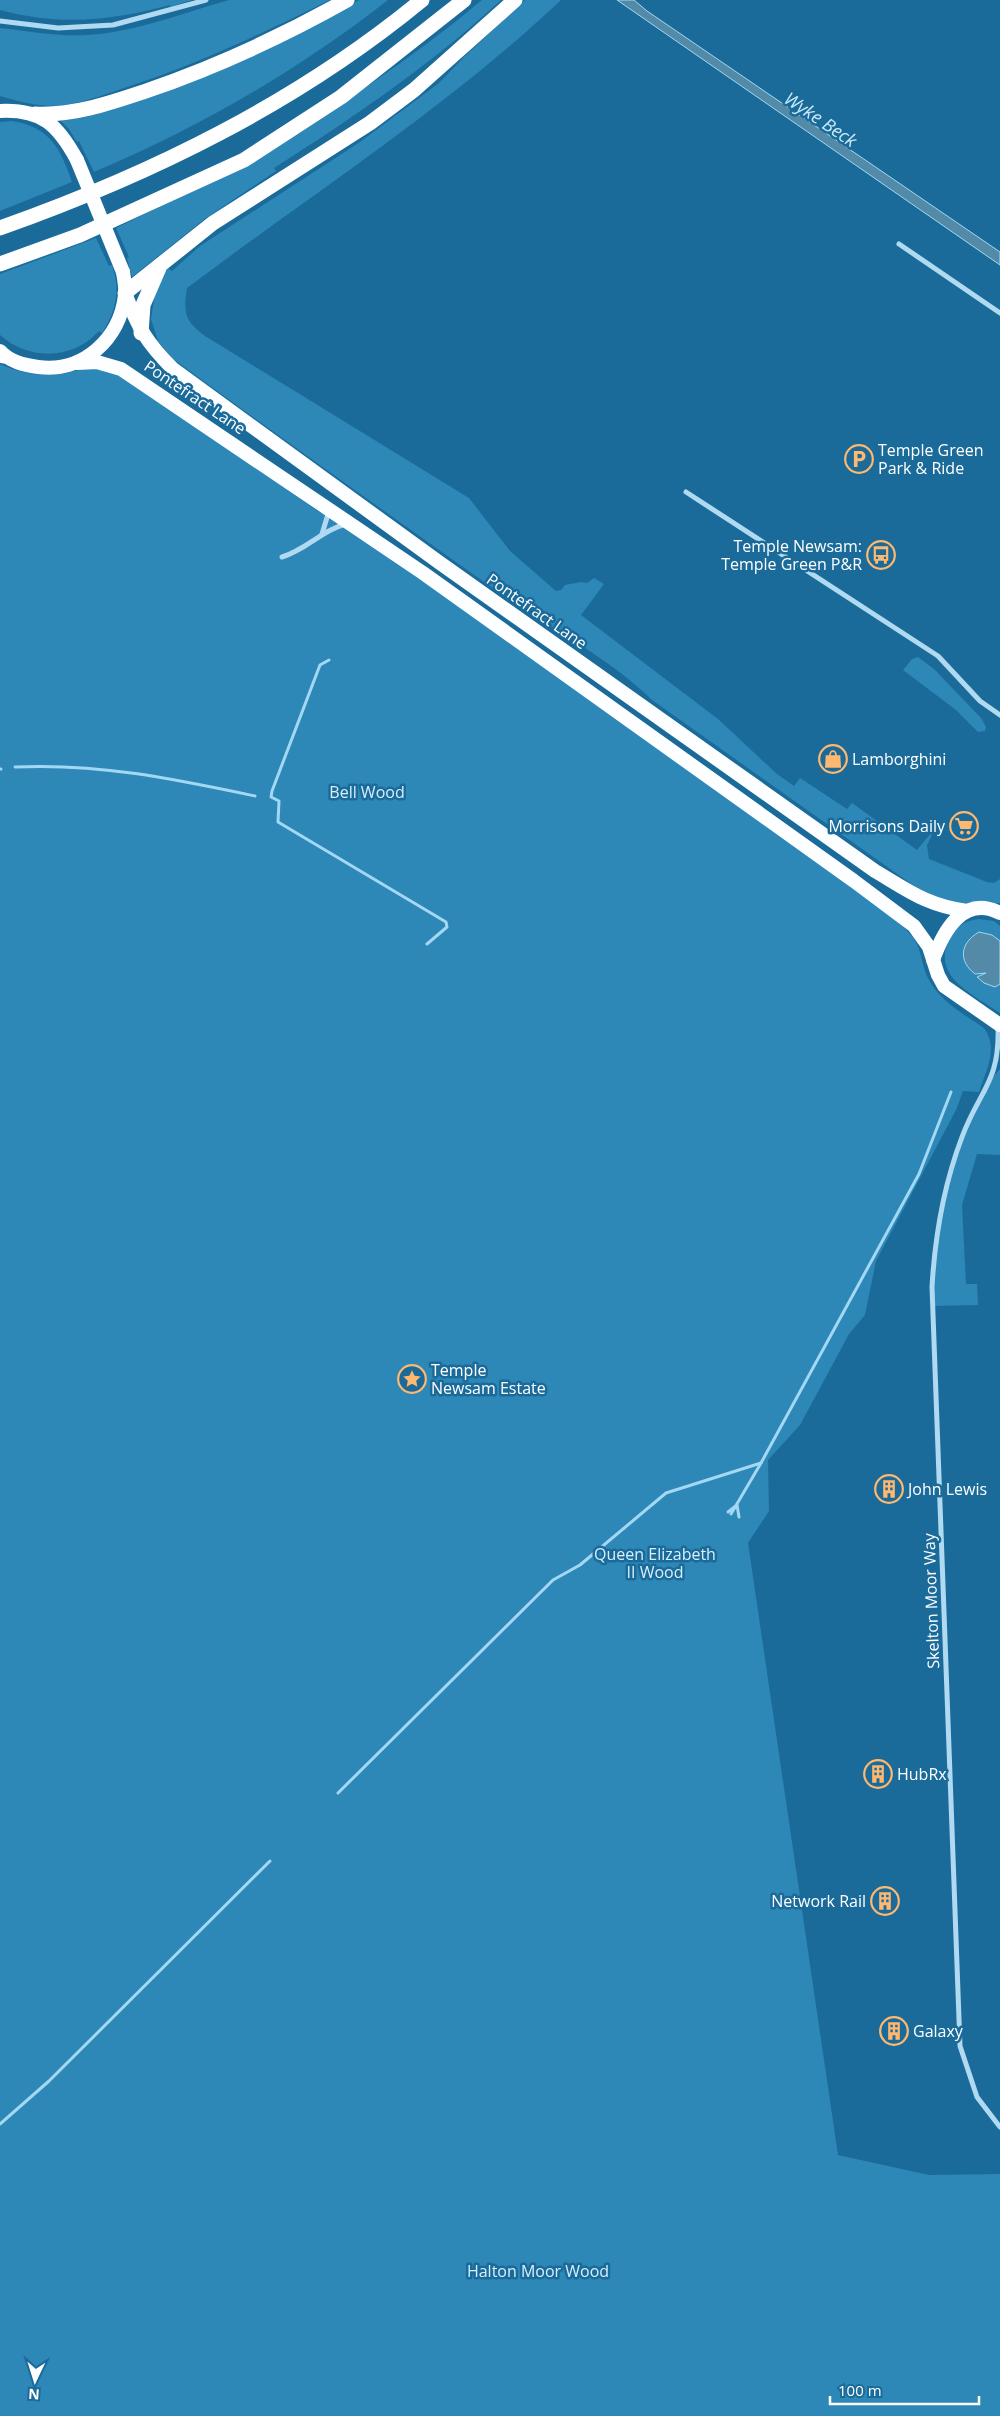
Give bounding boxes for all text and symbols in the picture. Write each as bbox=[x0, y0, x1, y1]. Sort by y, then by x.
water label: Wyke Beck bbox=[780, 86, 863, 153]
street label: Pontefract Lane bbox=[140, 355, 250, 439]
place label: Temple Green Park & Ride bbox=[878, 439, 984, 479]
parking icon: Temple Green Park & Ride bbox=[844, 444, 874, 474]
place label: Temple Newsam: Temple Green P&R bbox=[721, 535, 862, 575]
bus stop icon: Temple Newsam: Temple Green P&R bbox=[866, 540, 896, 570]
street label: Pontefract Lane bbox=[482, 568, 592, 654]
shop icon: Lamborghini bbox=[818, 744, 848, 774]
place label: Lamborghini bbox=[852, 748, 946, 770]
park label: Bell Wood bbox=[329, 781, 405, 803]
supermarket icon: Morrisons Daily bbox=[949, 811, 979, 841]
place label: Morrisons Daily bbox=[828, 815, 946, 837]
place label: Temple Newsam Estate bbox=[431, 1359, 546, 1399]
place icon: Temple Newsam Estate bbox=[397, 1364, 427, 1394]
building icon: John Lewis bbox=[874, 1474, 904, 1504]
place label: John Lewis bbox=[906, 1478, 987, 1500]
street label: Skelton Moor Way bbox=[918, 1532, 944, 1669]
park label: Queen Elizabeth II Wood bbox=[594, 1543, 716, 1583]
building icon: HubRx bbox=[863, 1759, 893, 1789]
place label: HubRx bbox=[897, 1763, 947, 1785]
building icon: Network Rail bbox=[870, 1886, 900, 1916]
place label: Network Rail bbox=[771, 1890, 866, 1912]
building icon: Galaxy bbox=[879, 2016, 909, 2046]
place label: Galaxy bbox=[913, 2020, 964, 2042]
park label: Halton Moor Wood bbox=[467, 2260, 609, 2282]
north arrow bbox=[10, 2356, 60, 2406]
scale bar bbox=[830, 2374, 979, 2406]
text: 100 m bbox=[838, 2380, 882, 2400]
text: N bbox=[28, 2385, 40, 2404]

